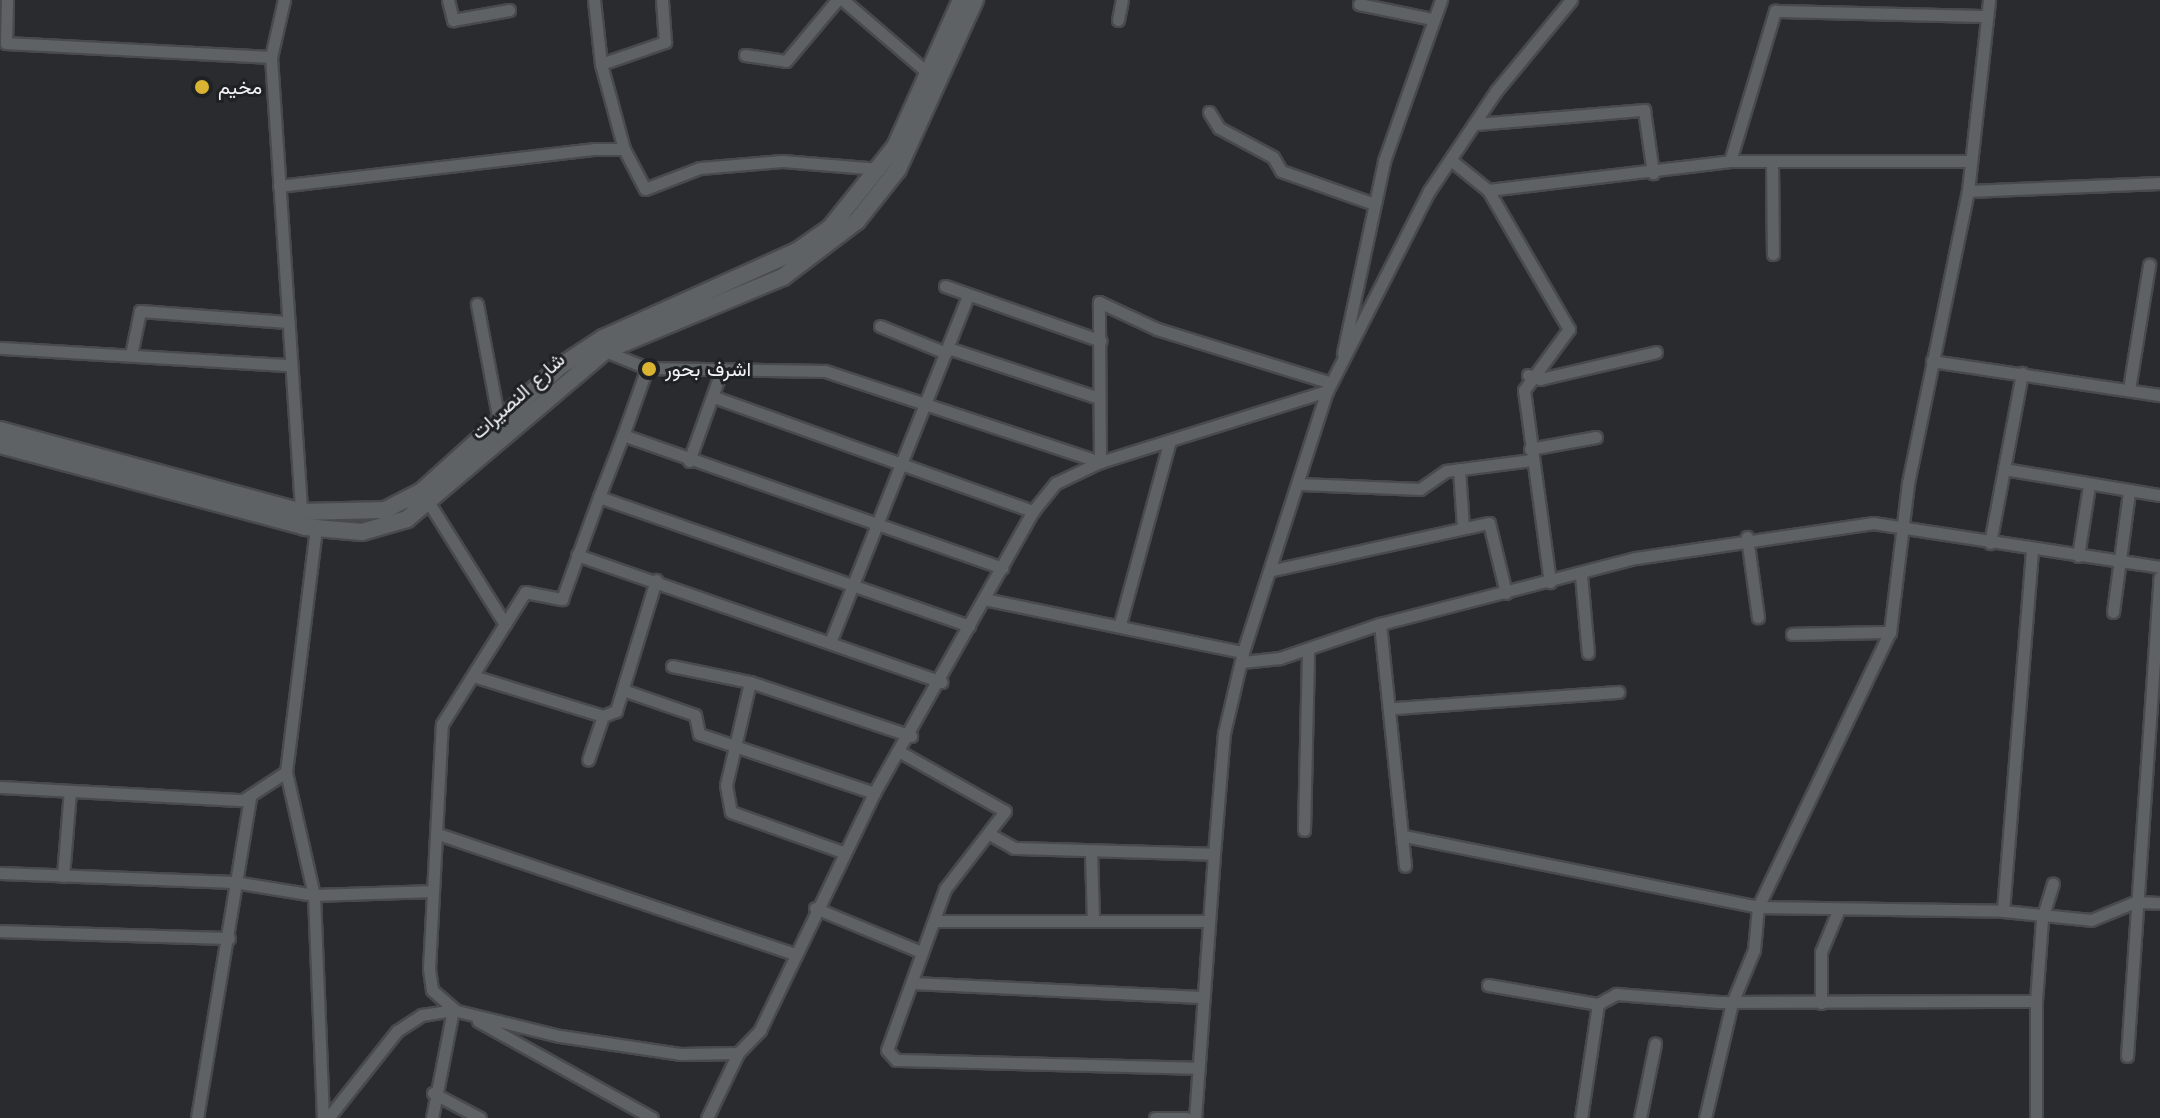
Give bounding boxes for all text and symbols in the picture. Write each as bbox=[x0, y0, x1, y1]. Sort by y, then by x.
place label: مخيم bbox=[218, 75, 262, 99]
marker: مخيم bbox=[193, 78, 211, 96]
street label: شارع النصيرات bbox=[466, 348, 570, 444]
place label: اشرف بحور bbox=[665, 357, 751, 381]
marker: اشرف بحور bbox=[640, 360, 658, 378]

